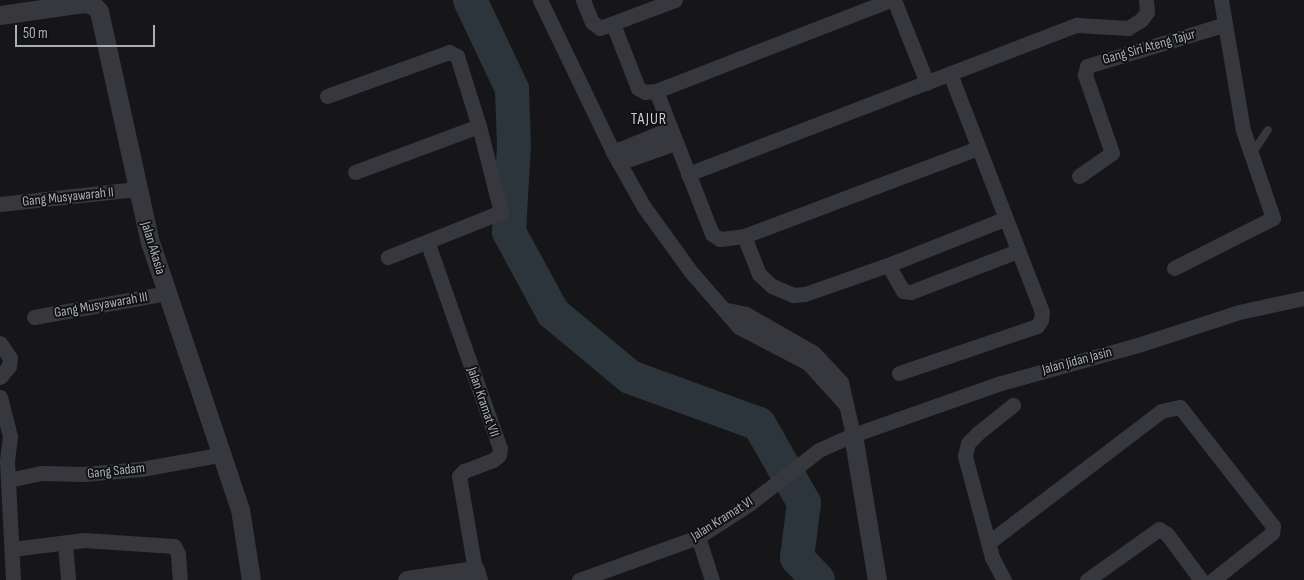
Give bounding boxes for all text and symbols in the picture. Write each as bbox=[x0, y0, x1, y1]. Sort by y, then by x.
scale bar bbox=[18, 15, 158, 47]
text: 50 m bbox=[23, 24, 48, 43]
street label: Gang Siri Ateng Tajur bbox=[1101, 26, 1197, 68]
district label: TAJUR bbox=[630, 110, 668, 130]
street label: Gang Musyawarah II bbox=[21, 184, 115, 210]
street label: Jalan Akasia bbox=[137, 220, 169, 276]
street label: Gang Musyawarah III bbox=[53, 289, 149, 321]
street label: Jalan Jidan Jasin bbox=[1040, 344, 1114, 378]
street label: Jalan Kramat VII bbox=[463, 365, 503, 439]
street label: Gang Sadam bbox=[86, 460, 146, 482]
street label: Jalan Kramat VI bbox=[688, 493, 756, 545]

